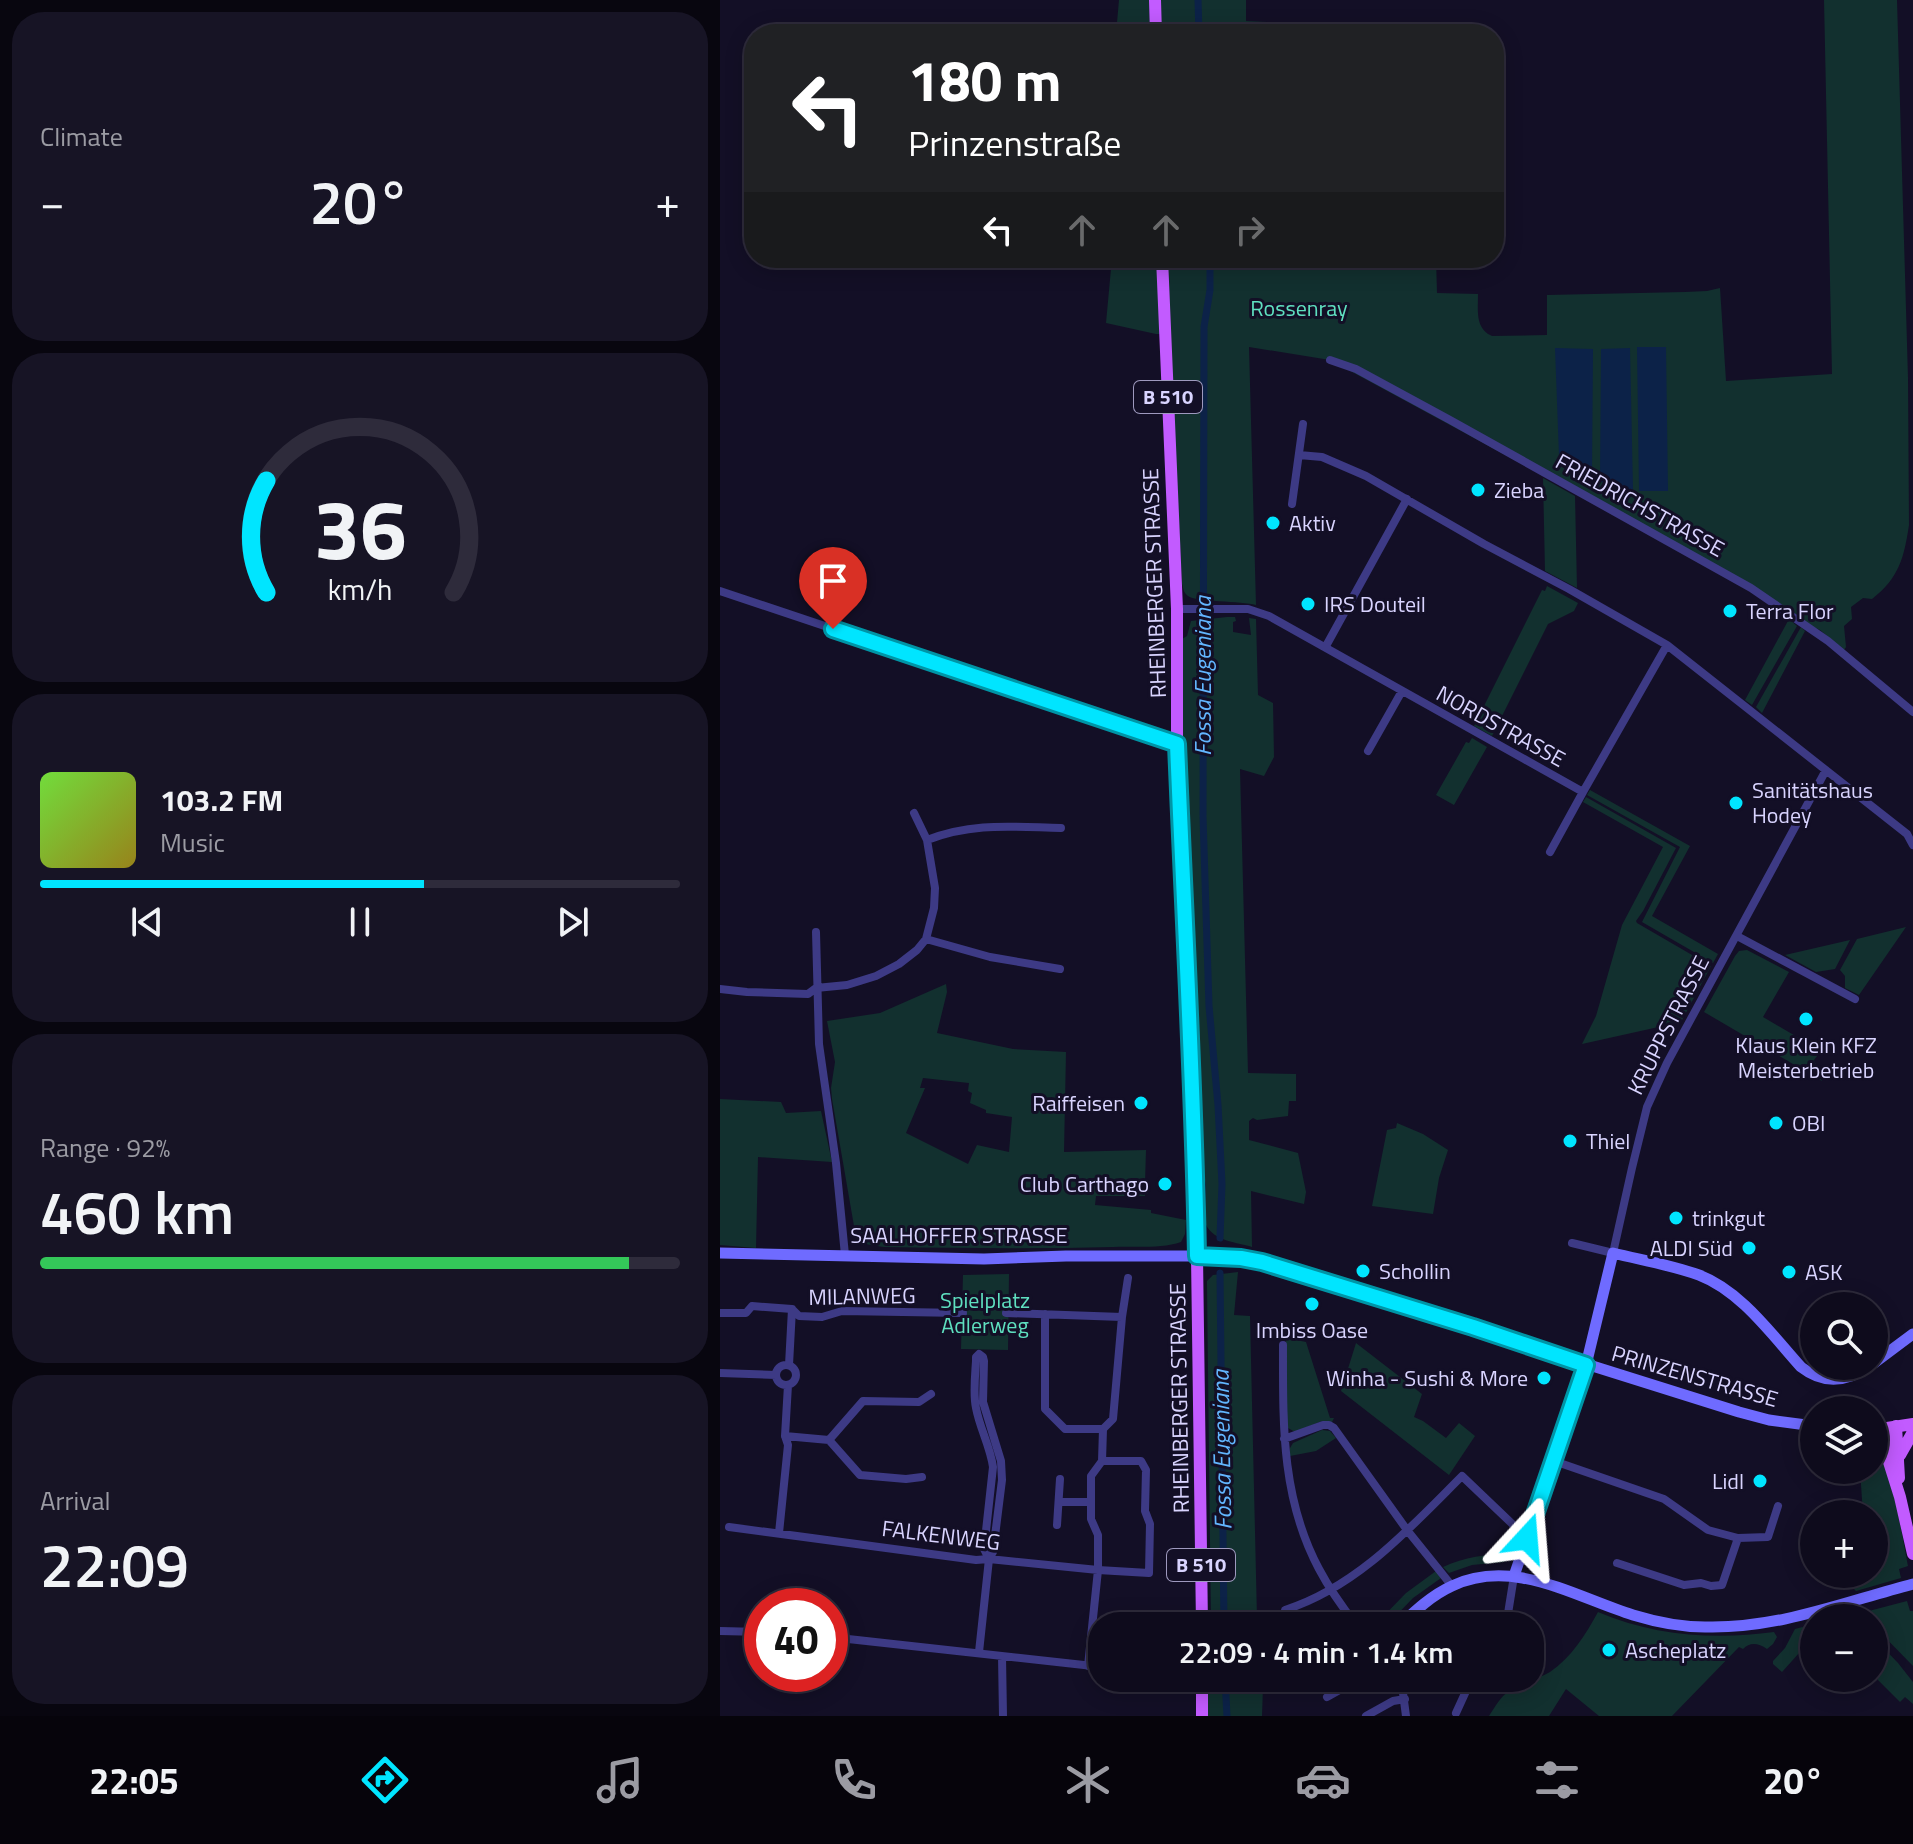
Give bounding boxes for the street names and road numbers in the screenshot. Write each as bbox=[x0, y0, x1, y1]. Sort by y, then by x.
road number: B 510 bbox=[1134, 381, 1202, 413]
street label: FRIEDRICHSTRASSE bbox=[1549, 444, 1731, 566]
street label: RHEINBERGER STRASSE bbox=[1133, 467, 1175, 699]
street label: NORDSTRASSE bbox=[1430, 676, 1572, 776]
street label: KRUPPSTRASSE bbox=[1618, 949, 1718, 1101]
street label: SAALHOFFER STRASSE bbox=[850, 1218, 1068, 1252]
street label: MILANWEG bbox=[808, 1278, 916, 1314]
street label: RHEINBERGER STRASSE bbox=[1160, 1283, 1198, 1513]
street label: PRINZENSTRASSE bbox=[1608, 1336, 1782, 1416]
street label: FALKENWEG bbox=[880, 1511, 1002, 1559]
road number: B 510 bbox=[1167, 1549, 1235, 1581]

